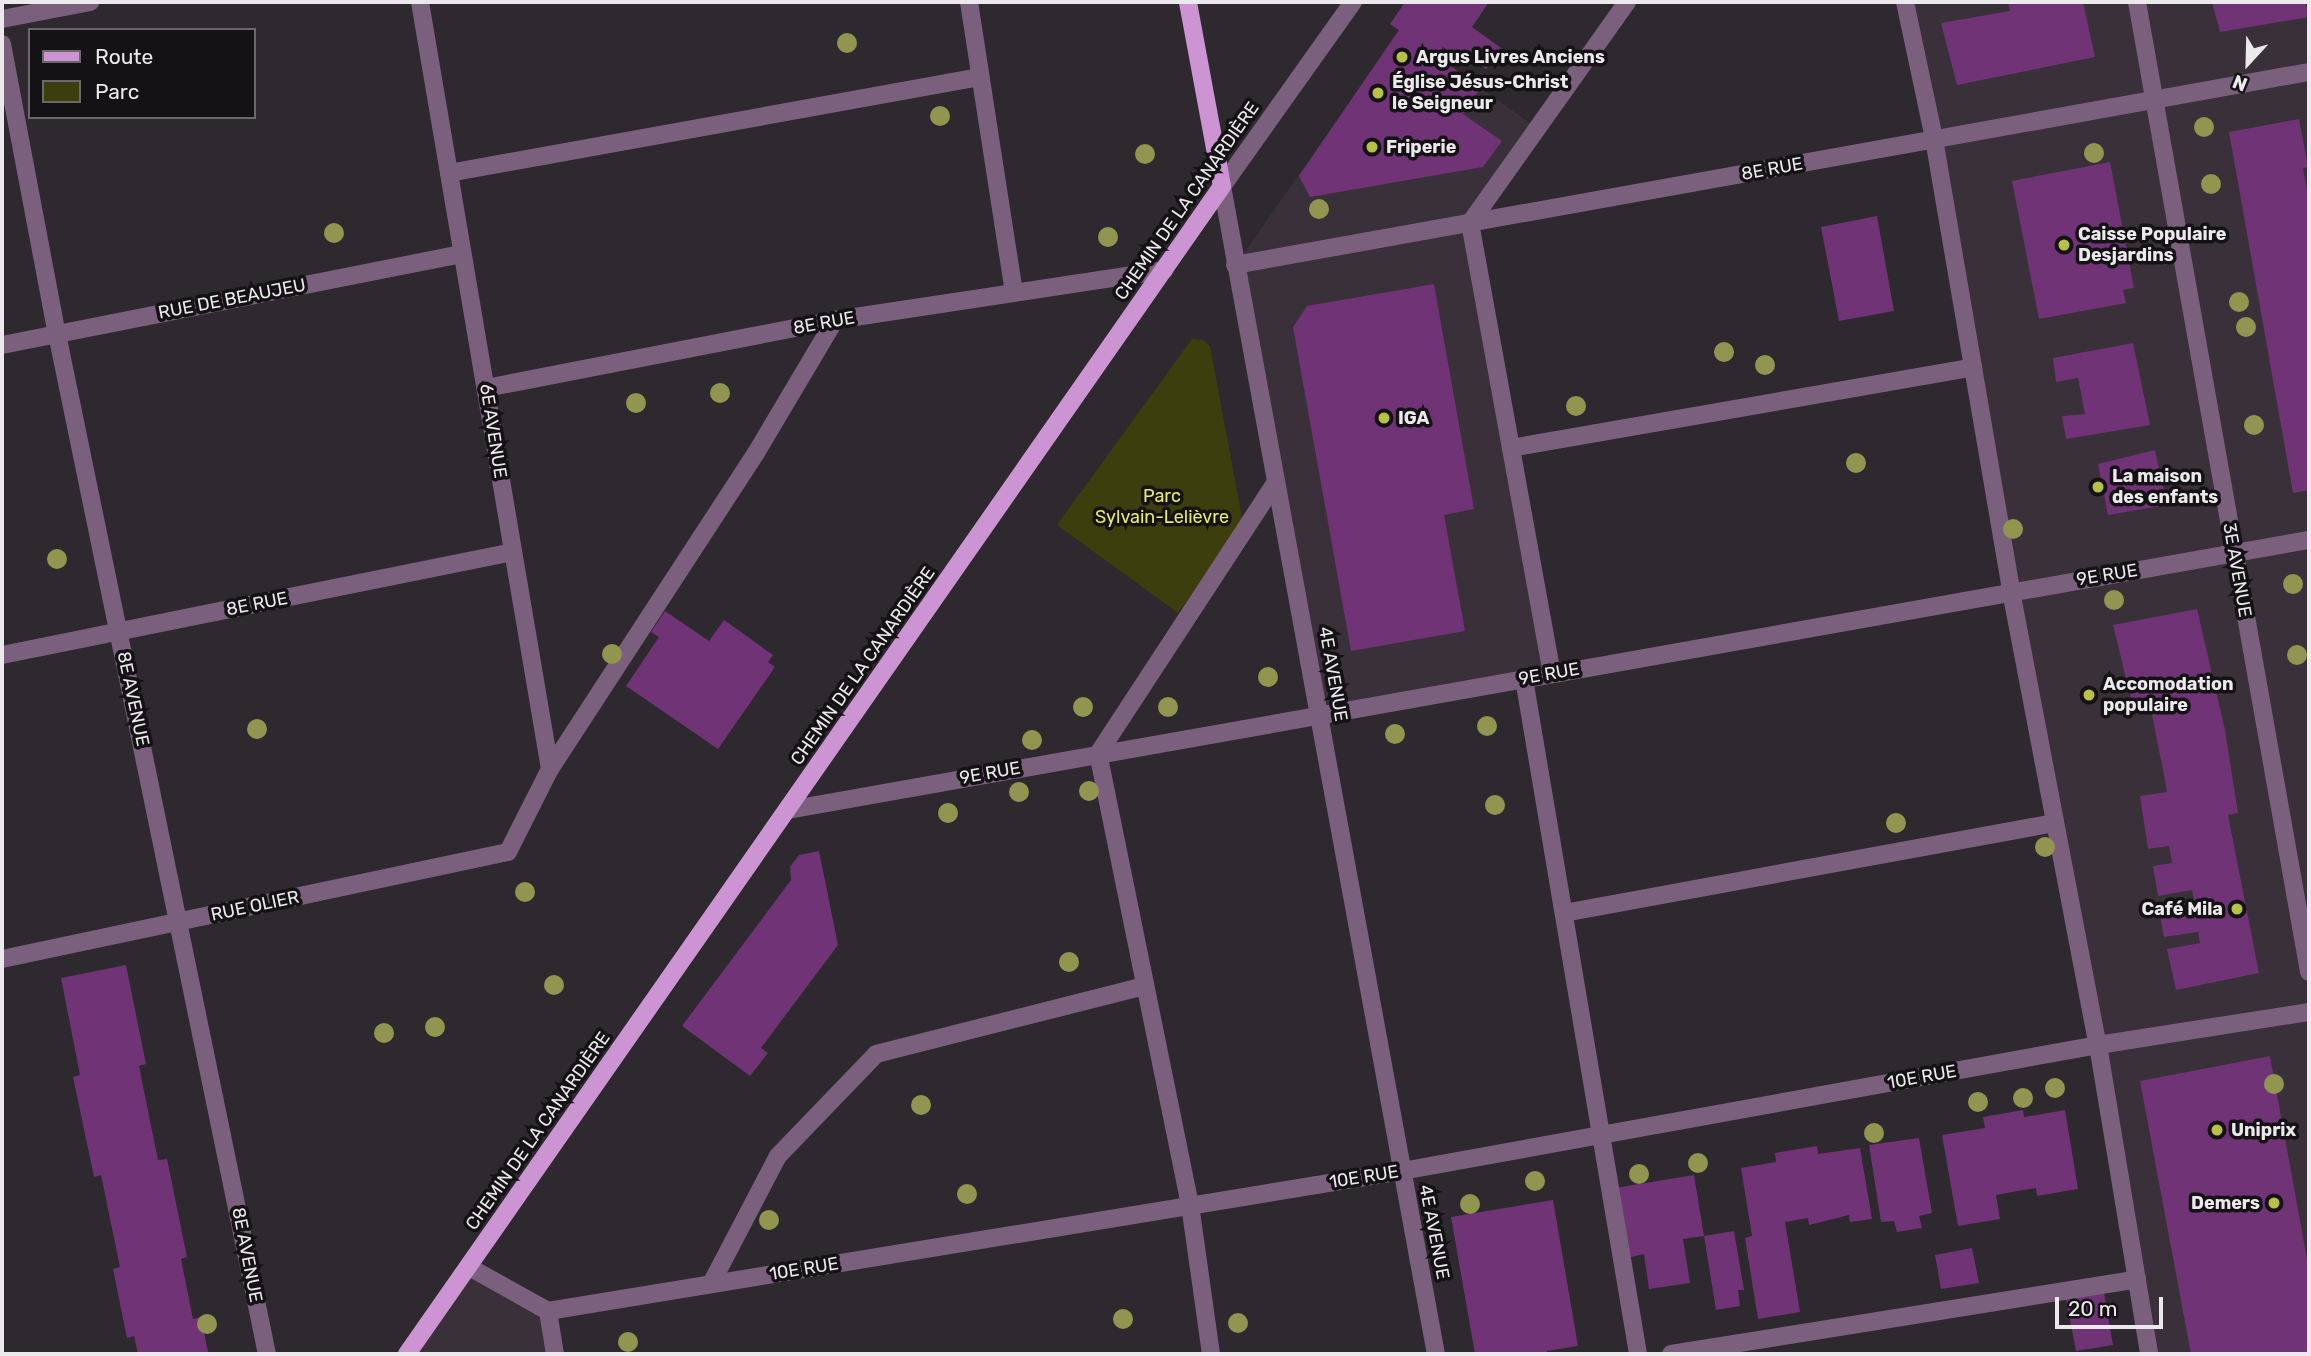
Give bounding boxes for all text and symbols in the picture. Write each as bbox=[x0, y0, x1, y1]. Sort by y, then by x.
legend bbox=[28, 28, 256, 119]
north arrow bbox=[2213, 28, 2283, 98]
text: Route bbox=[95, 44, 153, 69]
place label: Argus Livres Anciens bbox=[1416, 46, 1605, 68]
marker: Argus Livres Anciens bbox=[1394, 49, 1410, 65]
text: N bbox=[2229, 70, 2251, 96]
place label: Église Jésus-Christ le Seigneur bbox=[1392, 72, 1568, 114]
text: Parc bbox=[95, 79, 139, 104]
marker: Église Jésus-Christ le Seigneur bbox=[1370, 85, 1386, 101]
street label: CHEMIN DE LA CANARDIÈRE bbox=[1110, 98, 1264, 304]
place label: Friperie bbox=[1386, 136, 1456, 158]
marker: Friperie bbox=[1364, 139, 1380, 155]
street label: 8E RUE bbox=[1740, 153, 1804, 185]
place label: Caisse Populaire Desjardins bbox=[2078, 224, 2226, 266]
marker: Caisse Populaire Desjardins bbox=[2056, 237, 2072, 253]
street label: RUE DE BEAUJEU bbox=[156, 274, 308, 324]
street label: 8E RUE bbox=[792, 307, 856, 339]
street label: 6E AVENUE bbox=[475, 382, 511, 480]
place label: IGA bbox=[1398, 407, 1429, 429]
marker: IGA bbox=[1376, 410, 1392, 426]
place label: La maison des enfants bbox=[2112, 466, 2218, 508]
marker: La maison des enfants bbox=[2090, 479, 2106, 495]
park label: Parc Sylvain-Lelièvre bbox=[1095, 486, 1229, 528]
street label: 3E AVENUE bbox=[2218, 521, 2256, 619]
street label: 9E RUE bbox=[2075, 560, 2139, 590]
street label: CHEMIN DE LA CANARDIÈRE bbox=[786, 563, 940, 769]
street label: 8E RUE bbox=[224, 587, 290, 621]
street label: 4E AVENUE bbox=[1314, 625, 1352, 723]
street label: 8E AVENUE bbox=[112, 649, 154, 749]
street label: 9E RUE bbox=[1517, 658, 1581, 690]
place label: Accomodation populaire bbox=[2103, 674, 2234, 716]
marker: Accomodation populaire bbox=[2081, 687, 2097, 703]
street label: 9E RUE bbox=[958, 757, 1022, 789]
street label: RUE OLIER bbox=[209, 886, 301, 926]
place label: Café Mila bbox=[2142, 898, 2223, 920]
marker: Café Mila bbox=[2229, 901, 2245, 917]
street label: CHEMIN DE LA CANARDIÈRE bbox=[461, 1028, 615, 1234]
street label: 10E RUE bbox=[1886, 1060, 1958, 1094]
place label: Uniprix bbox=[2231, 1119, 2296, 1141]
marker: Uniprix bbox=[2209, 1122, 2225, 1138]
street label: 10E RUE bbox=[1328, 1161, 1400, 1193]
street label: 4E AVENUE bbox=[1414, 1183, 1454, 1281]
place label: Demers bbox=[2191, 1192, 2260, 1214]
marker: Demers bbox=[2266, 1195, 2282, 1211]
street label: 8E AVENUE bbox=[227, 1205, 267, 1305]
street label: 10E RUE bbox=[768, 1253, 840, 1285]
scale bar bbox=[2059, 1282, 2168, 1326]
text: 20 m bbox=[2068, 1296, 2117, 1321]

